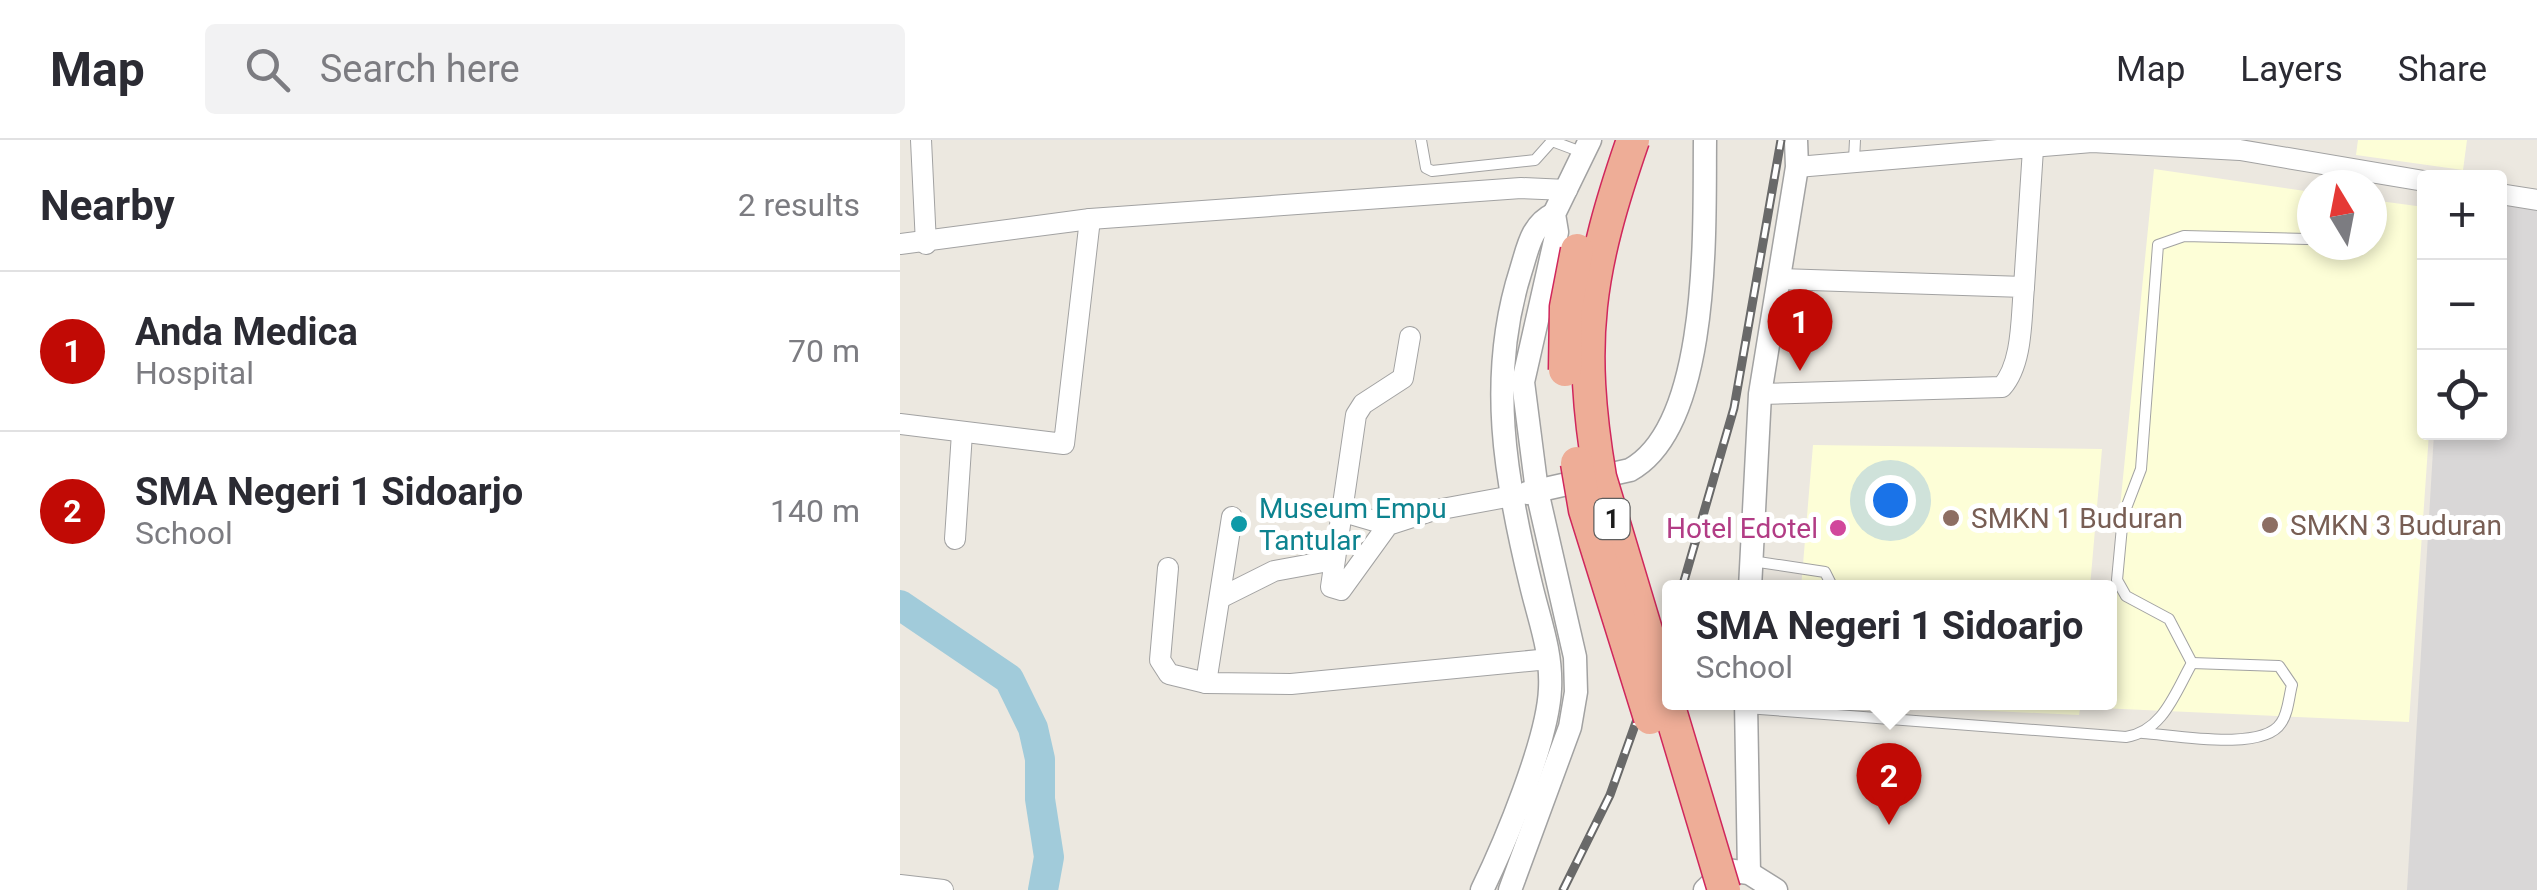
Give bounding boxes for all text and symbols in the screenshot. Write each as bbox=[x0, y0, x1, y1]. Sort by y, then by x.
search box bbox=[205, 24, 905, 114]
text: Map bbox=[50, 41, 145, 98]
icon: search bbox=[240, 42, 295, 97]
text: Search here bbox=[320, 47, 520, 91]
text: Map bbox=[2116, 49, 2185, 90]
text: Layers bbox=[2240, 49, 2343, 90]
text: Share bbox=[2398, 49, 2487, 90]
north arrow bbox=[2297, 170, 2387, 260]
map controls bbox=[2417, 170, 2507, 440]
button: + bbox=[2417, 170, 2507, 260]
text: Nearby bbox=[40, 181, 175, 230]
text: 2 results bbox=[738, 186, 860, 224]
button: − bbox=[2417, 260, 2507, 350]
pin: 1 bbox=[1768, 288, 1832, 371]
text: Anda Medica bbox=[135, 310, 358, 354]
text: 1 bbox=[63, 332, 82, 370]
text: 70 m bbox=[788, 332, 860, 370]
button: locate bbox=[2417, 350, 2507, 440]
text: Hospital bbox=[135, 354, 254, 392]
text: SMA Negeri 1 Sidoarjo bbox=[135, 470, 523, 514]
your location bbox=[1865, 475, 1916, 526]
text: 2 bbox=[63, 492, 82, 530]
text: 140 m bbox=[770, 492, 860, 530]
place label: Museum Empu Tantular bbox=[1259, 492, 1447, 557]
road number: 1 bbox=[1594, 499, 1630, 539]
place label: SMKN 1 Buduran bbox=[1971, 502, 2183, 535]
marker: SMKN 1 Buduran bbox=[1940, 507, 1962, 529]
place label: SMKN 3 Buduran bbox=[2290, 509, 2502, 542]
place label: Hotel Edotel bbox=[1666, 512, 1818, 545]
marker: Museum Empu Tantular bbox=[1228, 513, 1250, 535]
text: School bbox=[135, 514, 233, 552]
marker: SMKN 3 Buduran bbox=[2259, 514, 2281, 536]
marker: Hotel Edotel bbox=[1827, 517, 1849, 539]
popup bbox=[1662, 580, 2117, 710]
text: SMA Negeri 1 Sidoarjo bbox=[1695, 604, 2084, 648]
text: School bbox=[1695, 648, 1793, 686]
pin: 2 bbox=[1856, 742, 1922, 825]

